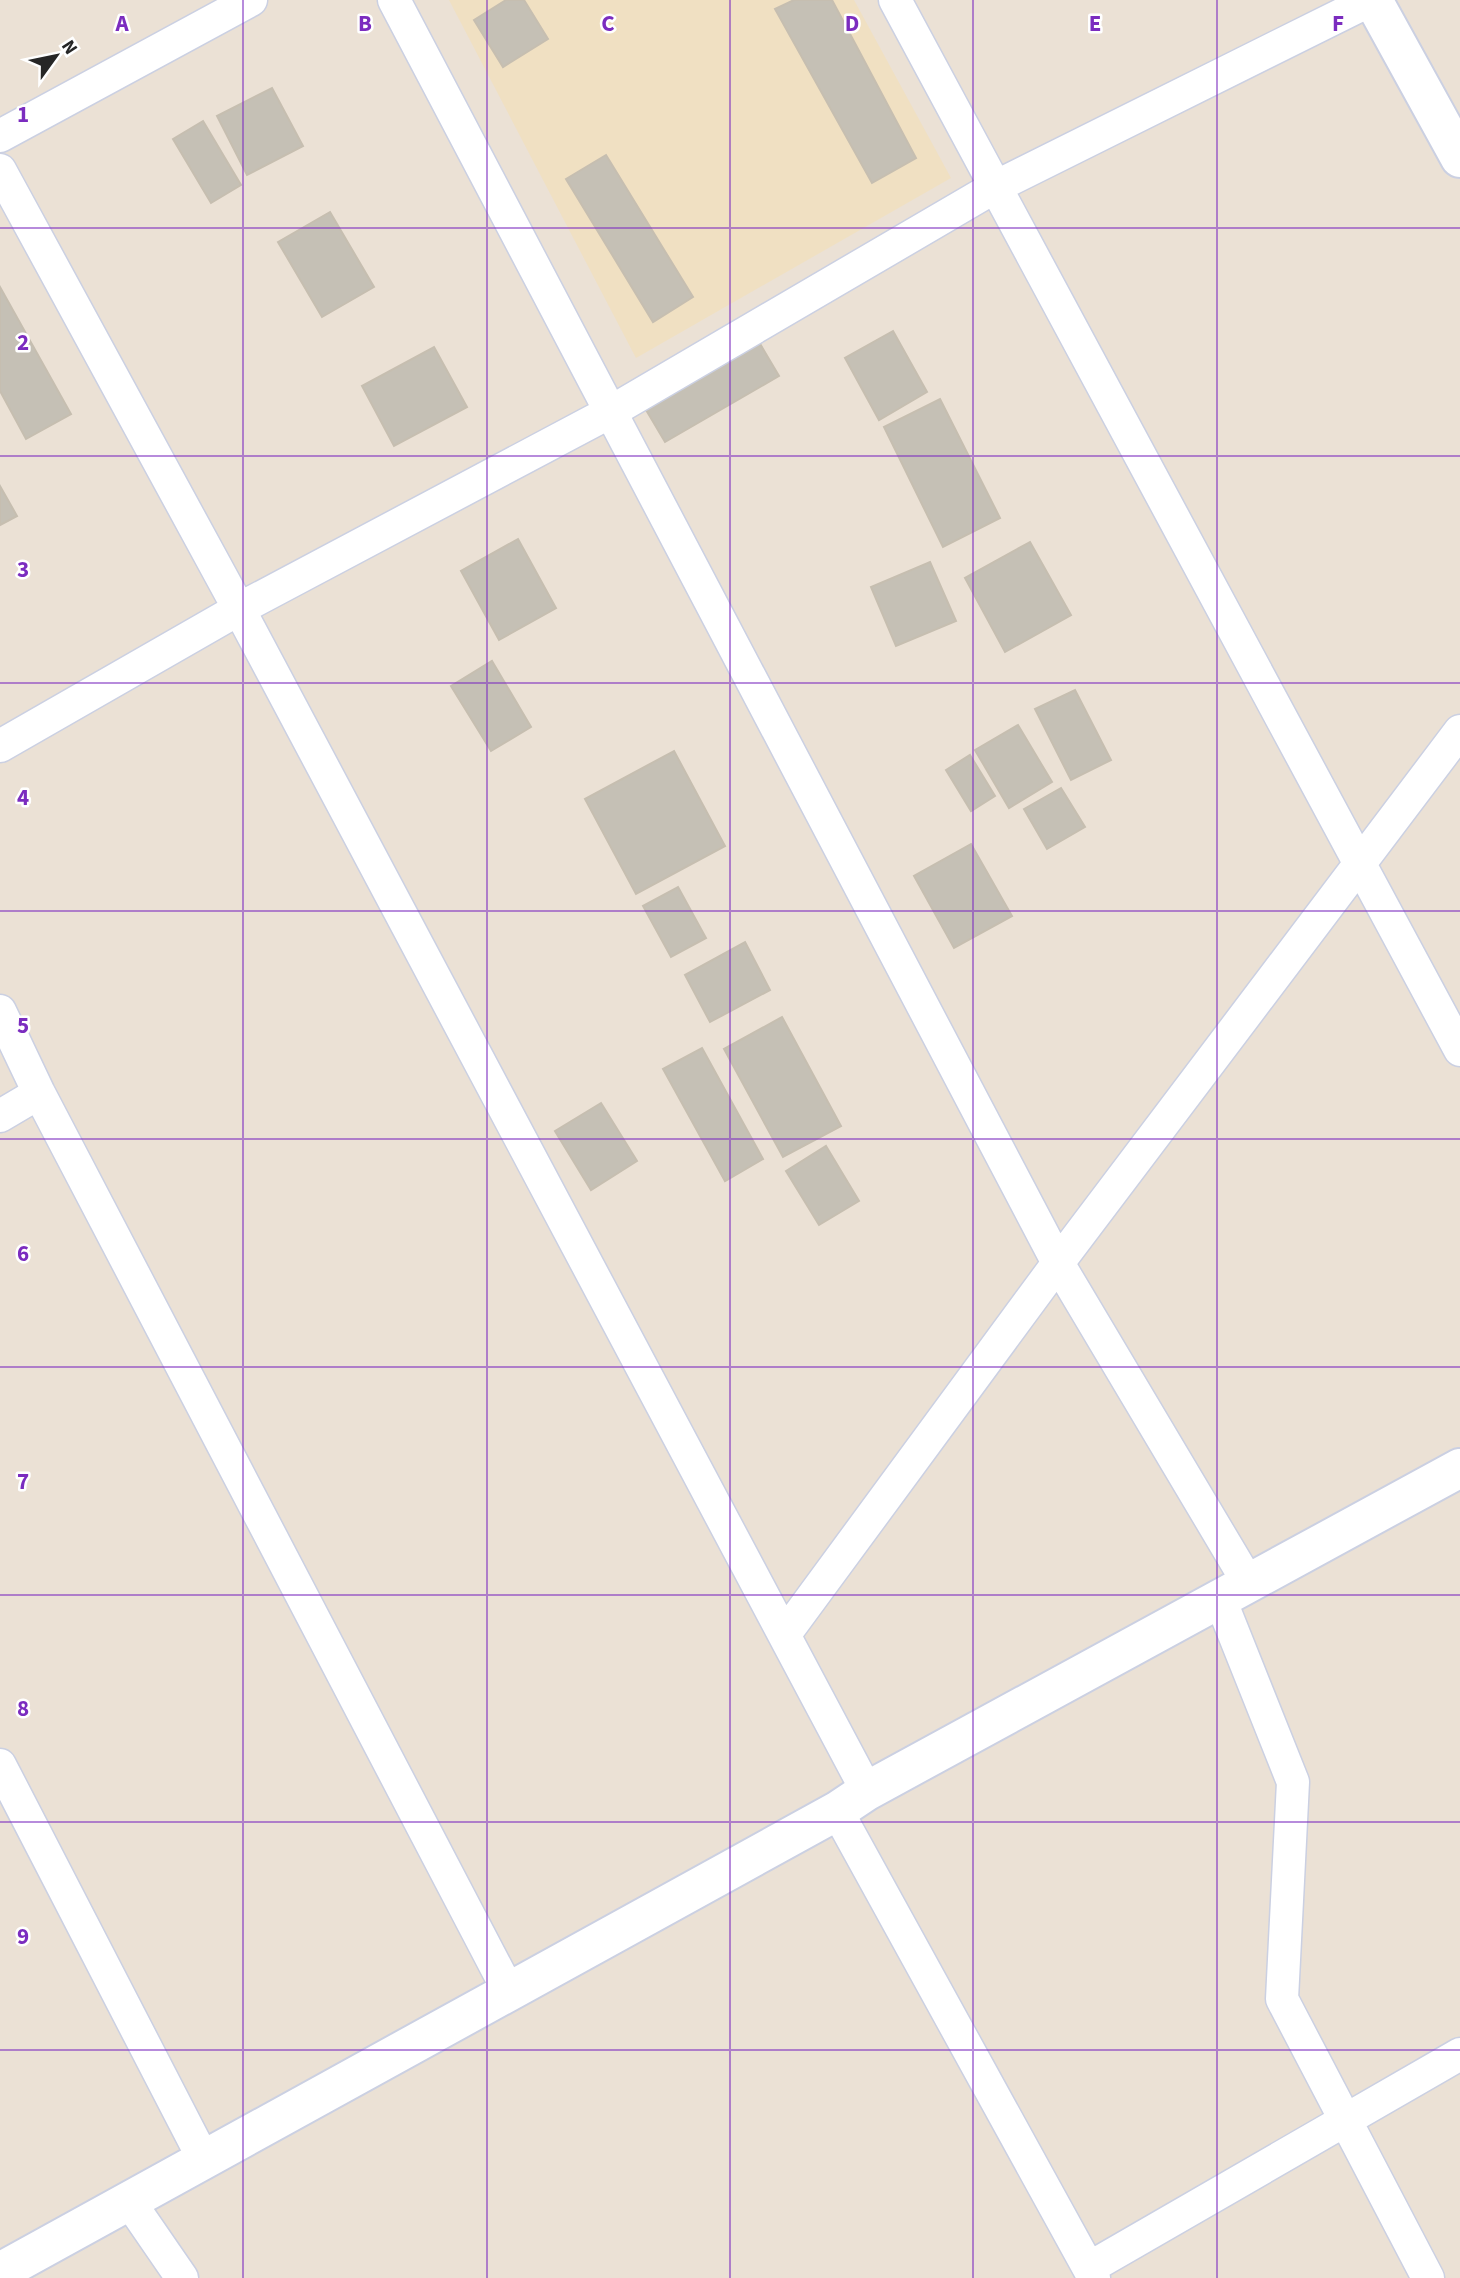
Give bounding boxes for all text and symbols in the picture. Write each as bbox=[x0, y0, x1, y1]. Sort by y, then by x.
text: A bbox=[114, 7, 129, 40]
text: B bbox=[358, 7, 372, 40]
text: C bbox=[601, 7, 615, 40]
text: D bbox=[845, 7, 859, 40]
text: E bbox=[1089, 7, 1101, 40]
text: F bbox=[1332, 7, 1344, 40]
north arrow bbox=[21, 21, 91, 91]
text: N bbox=[54, 35, 84, 60]
text: 1 bbox=[17, 98, 29, 131]
text: 2 bbox=[17, 326, 29, 359]
text: 3 bbox=[17, 553, 29, 586]
text: 4 bbox=[17, 781, 29, 814]
text: 5 bbox=[17, 1009, 29, 1042]
text: 6 bbox=[17, 1237, 29, 1270]
text: 7 bbox=[17, 1465, 29, 1498]
text: 8 bbox=[17, 1692, 29, 1725]
text: 9 bbox=[17, 1920, 29, 1953]

